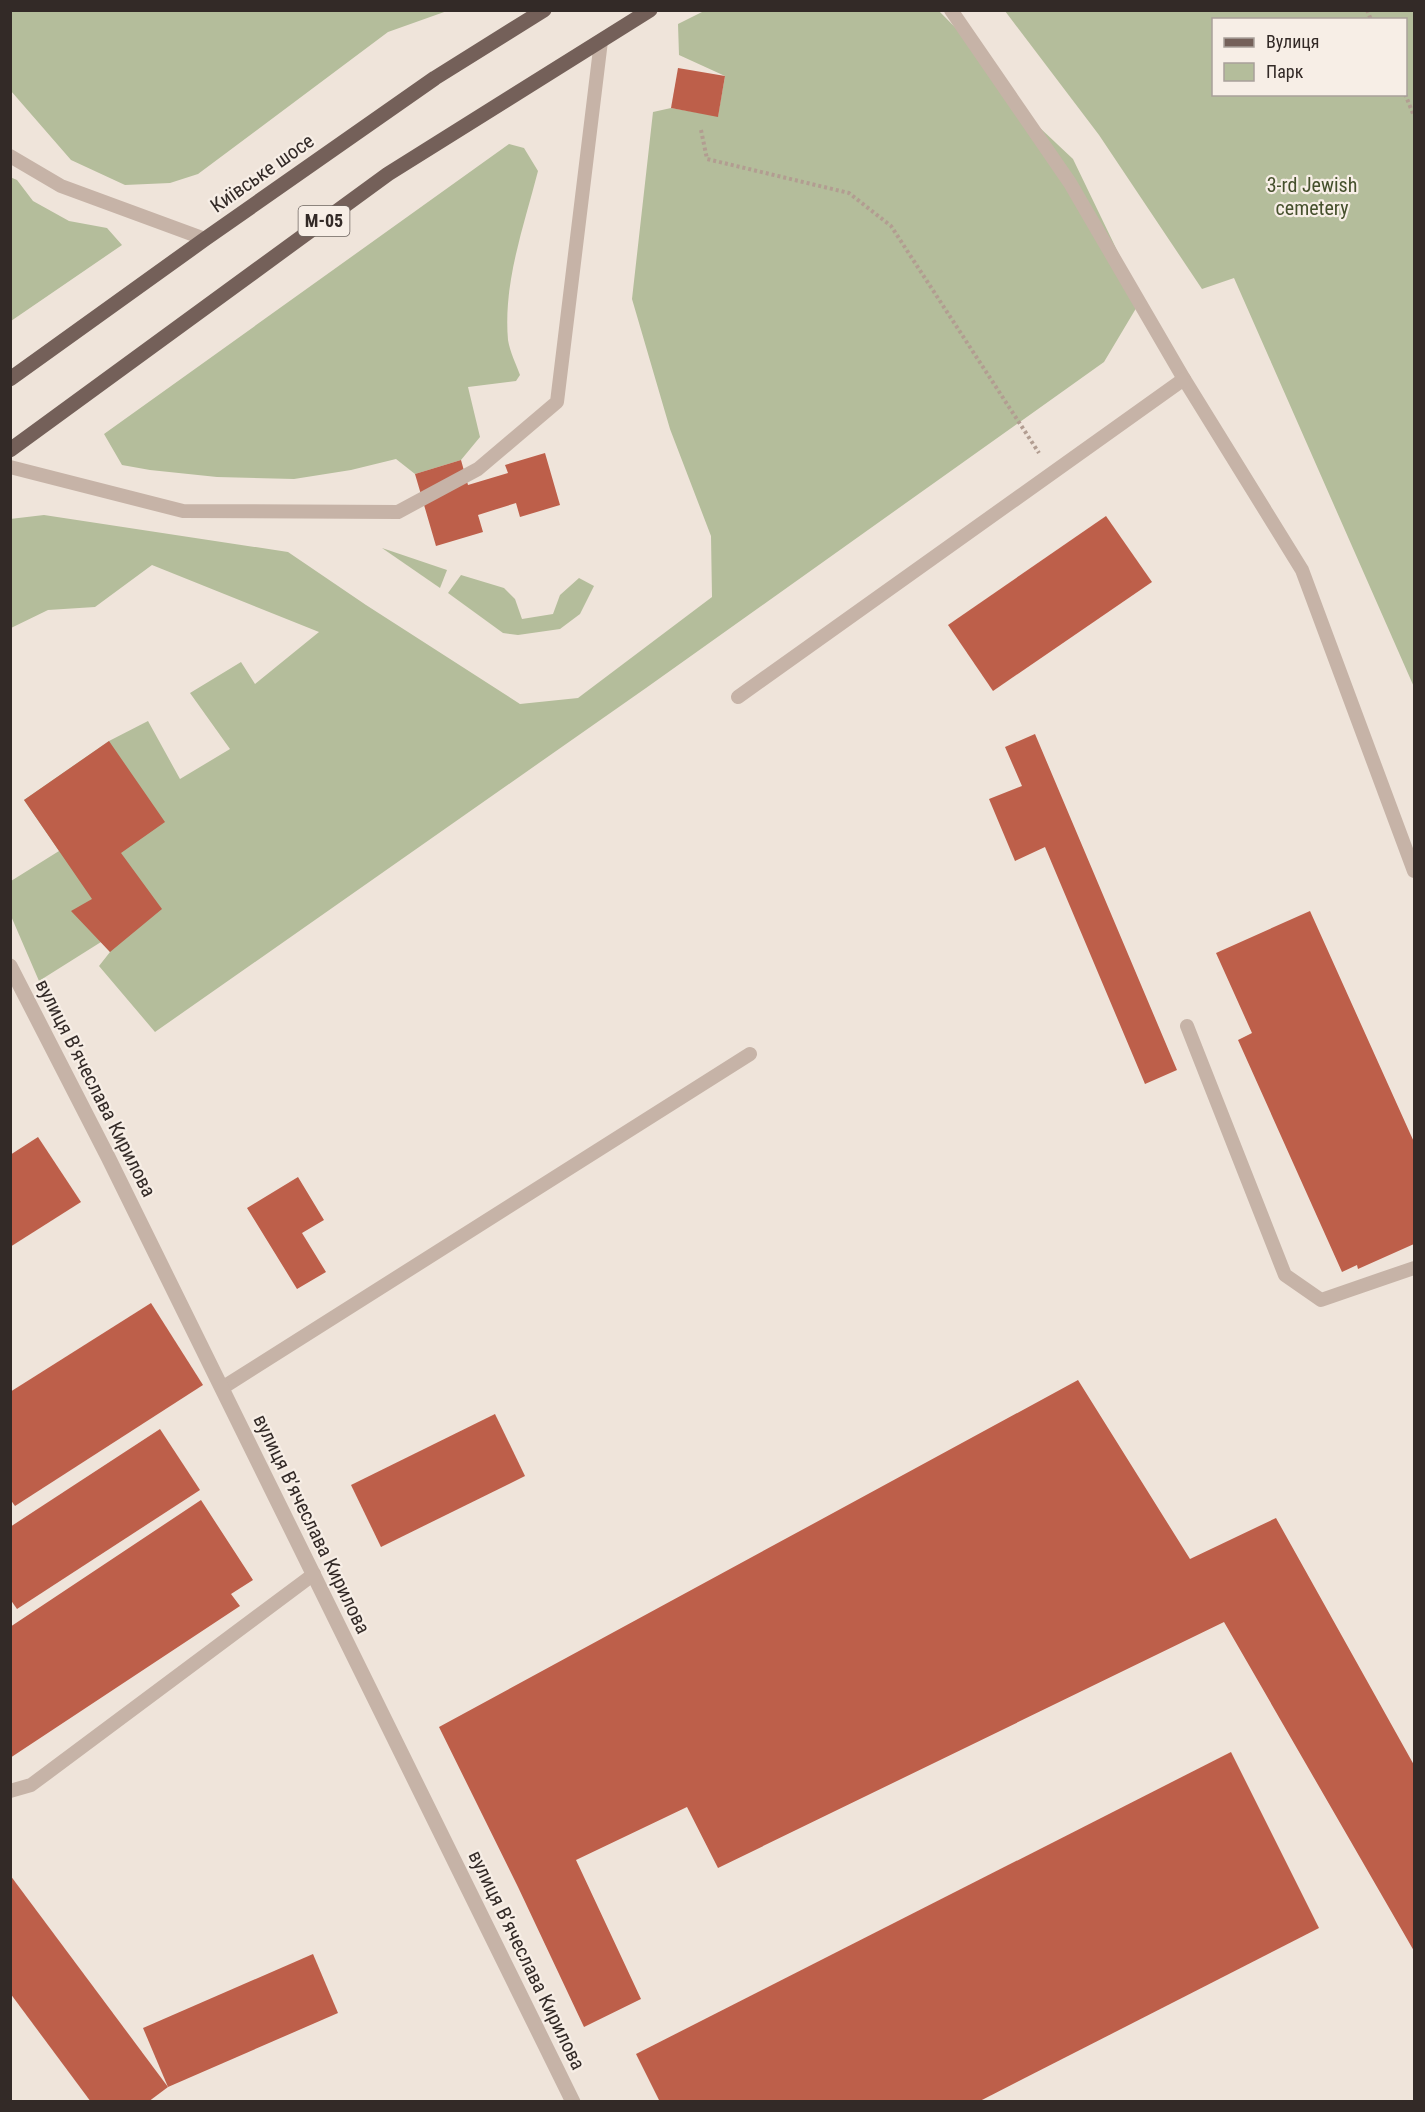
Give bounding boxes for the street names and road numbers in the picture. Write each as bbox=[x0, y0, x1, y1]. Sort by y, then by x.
street label: Київське шосе bbox=[206, 128, 318, 218]
road number: М-05 bbox=[298, 206, 350, 236]
street label: вулиця Вʼячеслава Кирилова bbox=[31, 975, 161, 1201]
street label: вулиця Вʼячеслава Кирилова bbox=[248, 1410, 376, 1638]
street label: вулиця Вʼячеслава Кирилова bbox=[463, 1846, 591, 2074]

